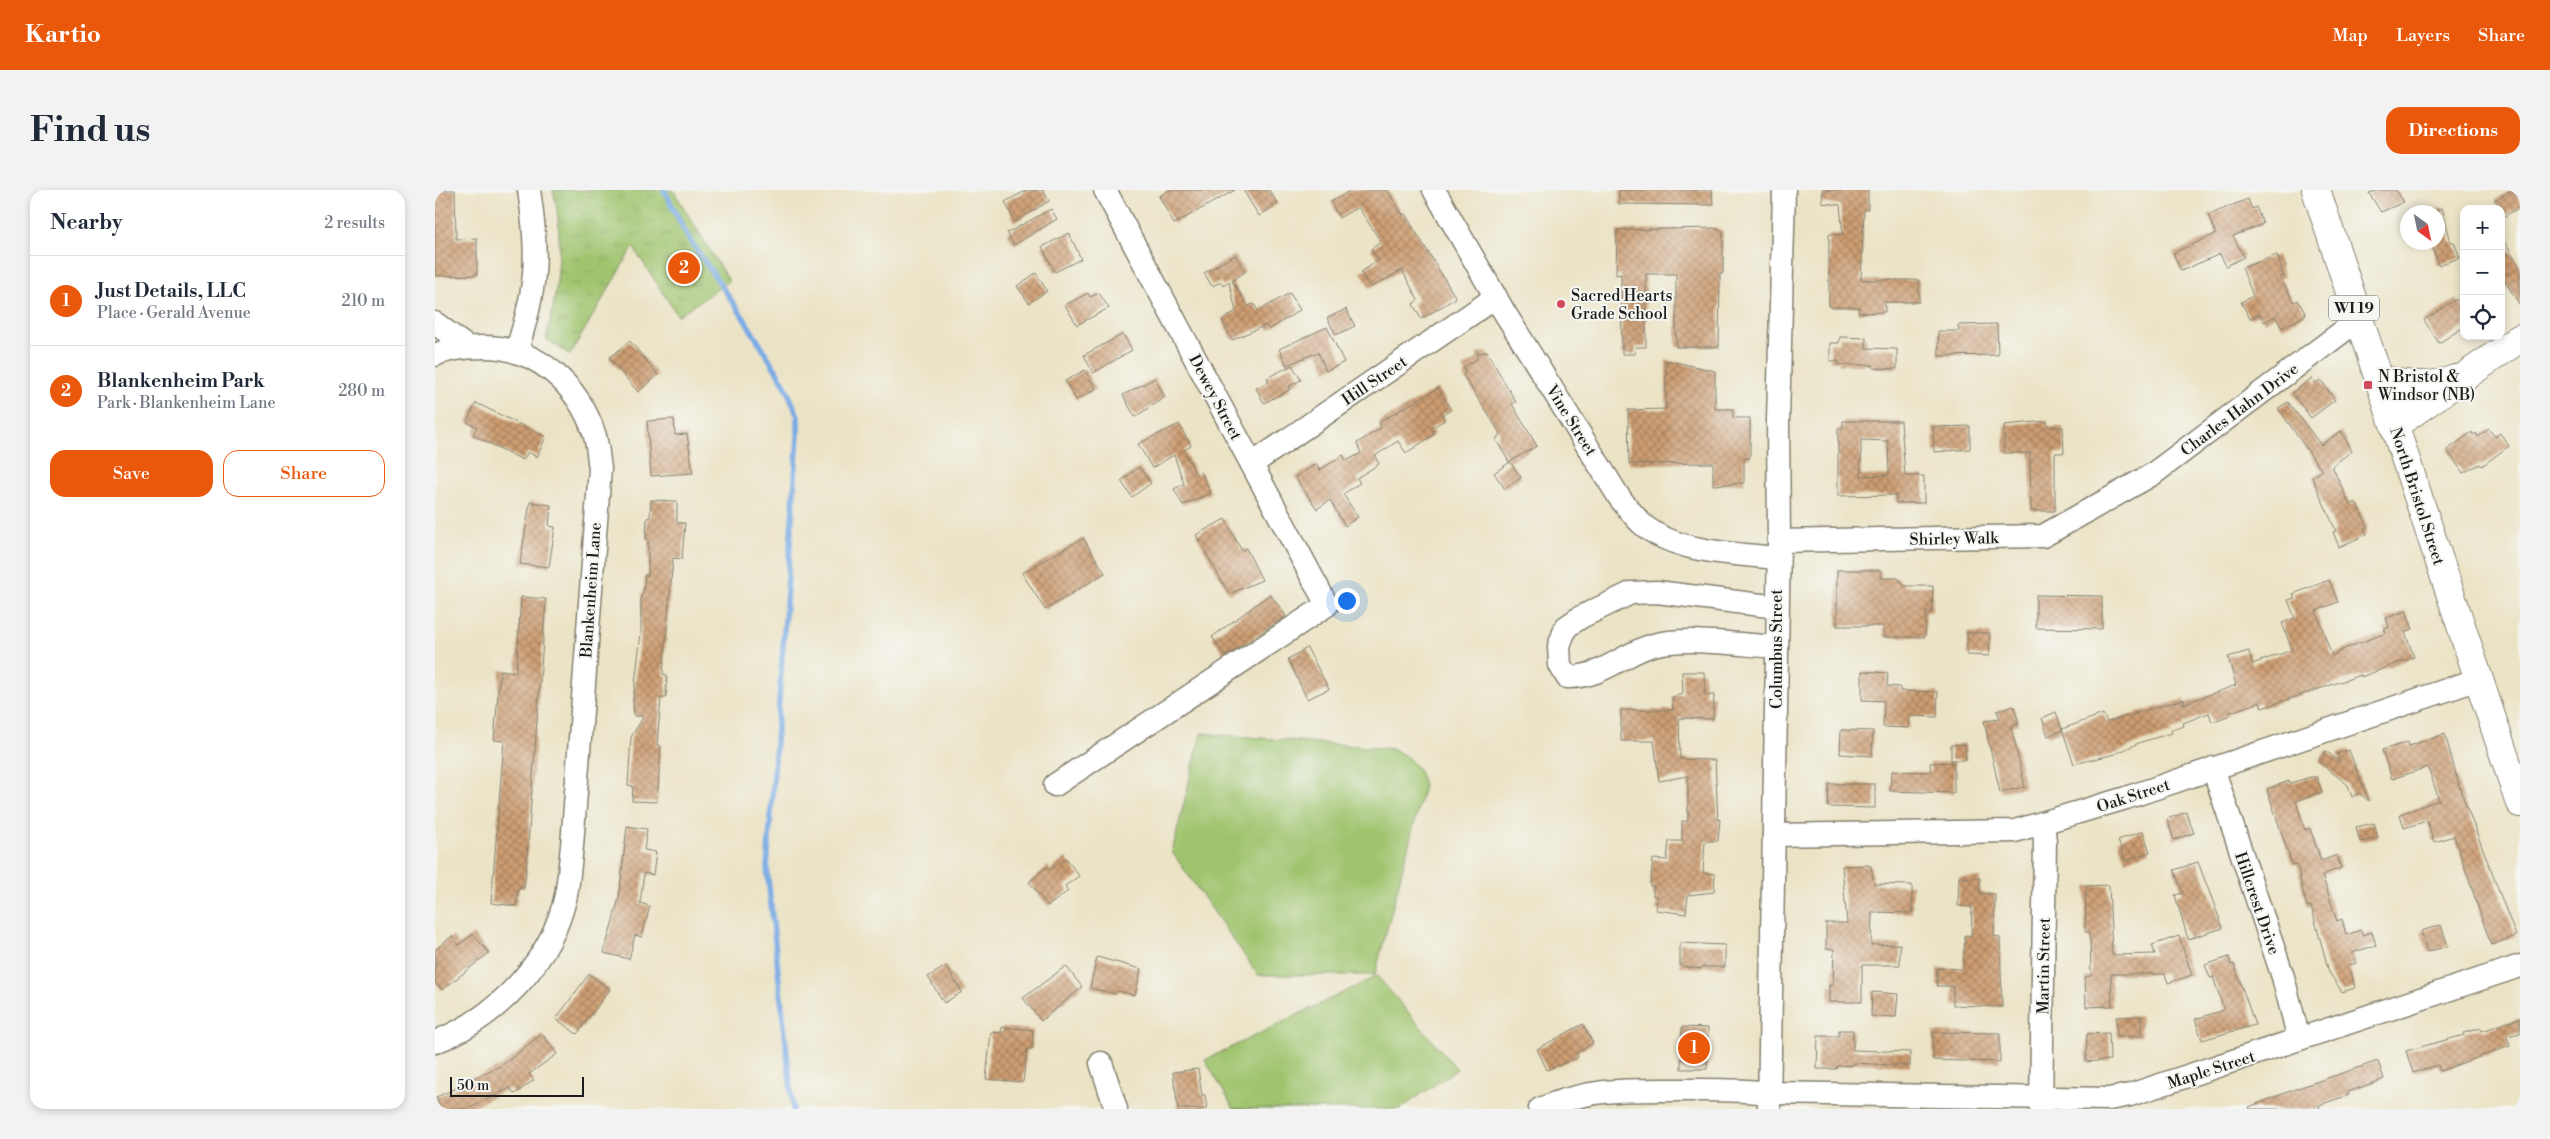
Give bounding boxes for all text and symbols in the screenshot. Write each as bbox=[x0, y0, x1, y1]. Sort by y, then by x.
text: Kartio bbox=[25, 20, 101, 50]
text: Map bbox=[2333, 24, 2368, 47]
text: Layers bbox=[2396, 24, 2450, 47]
text: Share bbox=[2478, 24, 2525, 47]
button: Directions bbox=[2386, 107, 2520, 154]
text: Find us bbox=[30, 109, 150, 152]
north arrow bbox=[2400, 205, 2445, 250]
map controls bbox=[2460, 205, 2505, 340]
button: + bbox=[2460, 205, 2505, 250]
text: Nearby bbox=[50, 210, 123, 236]
text: 2 results bbox=[324, 213, 385, 233]
pin: 2 bbox=[668, 249, 700, 287]
button: − bbox=[2460, 250, 2505, 295]
text: Just Details, LLC bbox=[97, 279, 246, 303]
place label: Sacred Hearts Grade School bbox=[1571, 286, 1673, 324]
text: 1 bbox=[62, 291, 70, 311]
text: 210 m bbox=[341, 291, 385, 311]
button: locate bbox=[2460, 295, 2505, 340]
road number: WI 19 bbox=[2329, 296, 2379, 320]
marker: Sacred Hearts Grade School bbox=[1555, 298, 1567, 310]
text: Place · Gerald Avenue bbox=[97, 303, 251, 323]
street label: Dewey Street bbox=[1184, 351, 1246, 444]
street label: Hill Street bbox=[1338, 352, 1411, 410]
street label: Charles Hahn Drive bbox=[2177, 359, 2302, 461]
place label: N Bristol & Windsor (NB) bbox=[2377, 367, 2475, 405]
text: Blankenheim Park bbox=[97, 369, 265, 393]
marker: N Bristol & Windsor (NB) bbox=[2362, 379, 2374, 391]
street label: Vine Street bbox=[1541, 380, 1601, 460]
text: 2 bbox=[61, 381, 71, 401]
text: 280 m bbox=[338, 381, 385, 401]
text: Park · Blankenheim Lane bbox=[97, 393, 276, 413]
street label: North Bristol Street bbox=[2385, 425, 2449, 568]
button: Save bbox=[50, 450, 213, 497]
button: Share bbox=[223, 450, 385, 497]
street label: Blankenheim Lane bbox=[576, 522, 606, 660]
street label: Shirley Walk bbox=[1909, 528, 2000, 550]
your location bbox=[1334, 588, 1360, 614]
street label: Columbus Street bbox=[1767, 589, 1787, 709]
street label: Oak Street bbox=[2094, 775, 2173, 817]
street label: Hillcrest Drive bbox=[2230, 849, 2284, 957]
street label: Martin Street bbox=[2033, 917, 2055, 1015]
pin: 1 bbox=[1678, 1029, 1710, 1067]
street label: Maple Street bbox=[2165, 1046, 2258, 1094]
scale bar bbox=[450, 1074, 584, 1097]
text: 50 m bbox=[457, 1077, 489, 1095]

